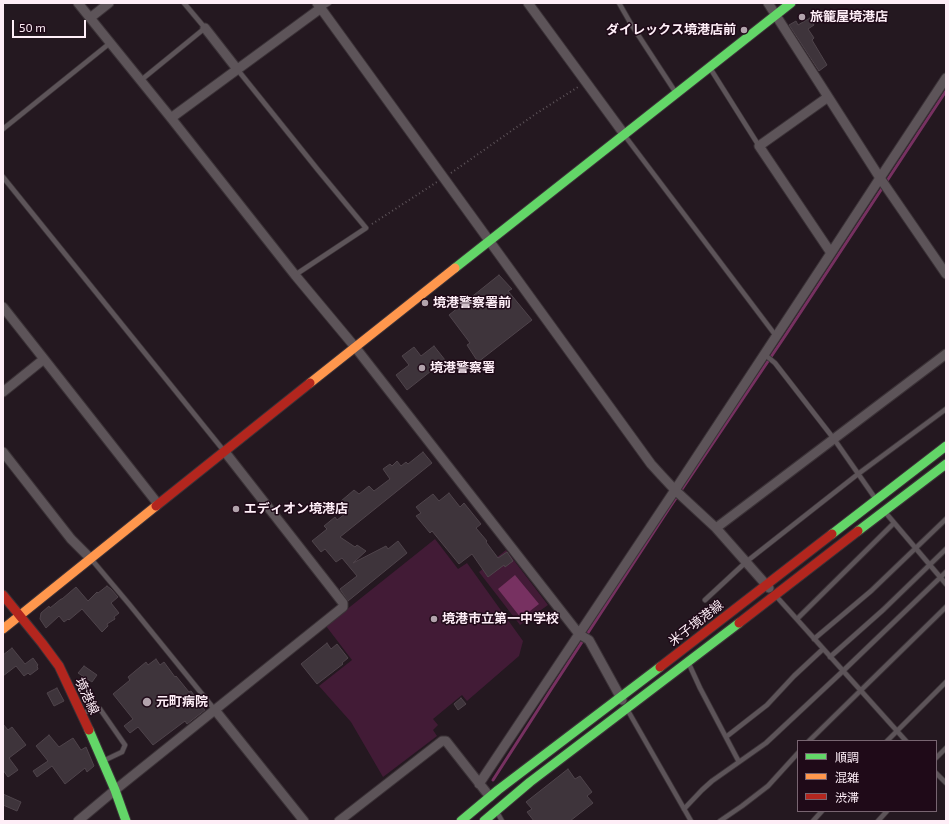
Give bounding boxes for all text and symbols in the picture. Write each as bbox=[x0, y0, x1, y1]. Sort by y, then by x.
place label: 旅籠屋境港店 bbox=[810, 9, 888, 25]
scale bar bbox=[14, 12, 88, 38]
marker: 旅籠屋境港店 bbox=[797, 12, 807, 22]
text: 50 m bbox=[19, 20, 46, 34]
place label: ダイレックス境港店前 bbox=[606, 22, 736, 38]
marker: ダイレックス境港店前 bbox=[739, 25, 749, 35]
place label: 境港警察署前 bbox=[433, 295, 511, 311]
marker: 境港警察署前 bbox=[420, 298, 430, 308]
place label: 境港警察署 bbox=[430, 360, 495, 376]
marker: 境港警察署 bbox=[417, 363, 427, 373]
place label: エディオン境港店 bbox=[244, 501, 348, 517]
marker: エディオン境港店 bbox=[231, 504, 241, 514]
street label: 米子境港線 bbox=[666, 597, 726, 649]
place label: 境港市立第一中学校 bbox=[442, 611, 559, 627]
marker: 境港市立第一中学校 bbox=[429, 614, 439, 624]
street label: 境港線 bbox=[72, 675, 102, 717]
place label: 元町病院 bbox=[156, 694, 208, 710]
marker: 元町病院 bbox=[141, 696, 153, 708]
legend bbox=[797, 740, 937, 812]
text: 順調 bbox=[835, 750, 859, 764]
text: 混雑 bbox=[835, 770, 859, 784]
text: 渋滞 bbox=[835, 790, 859, 804]

